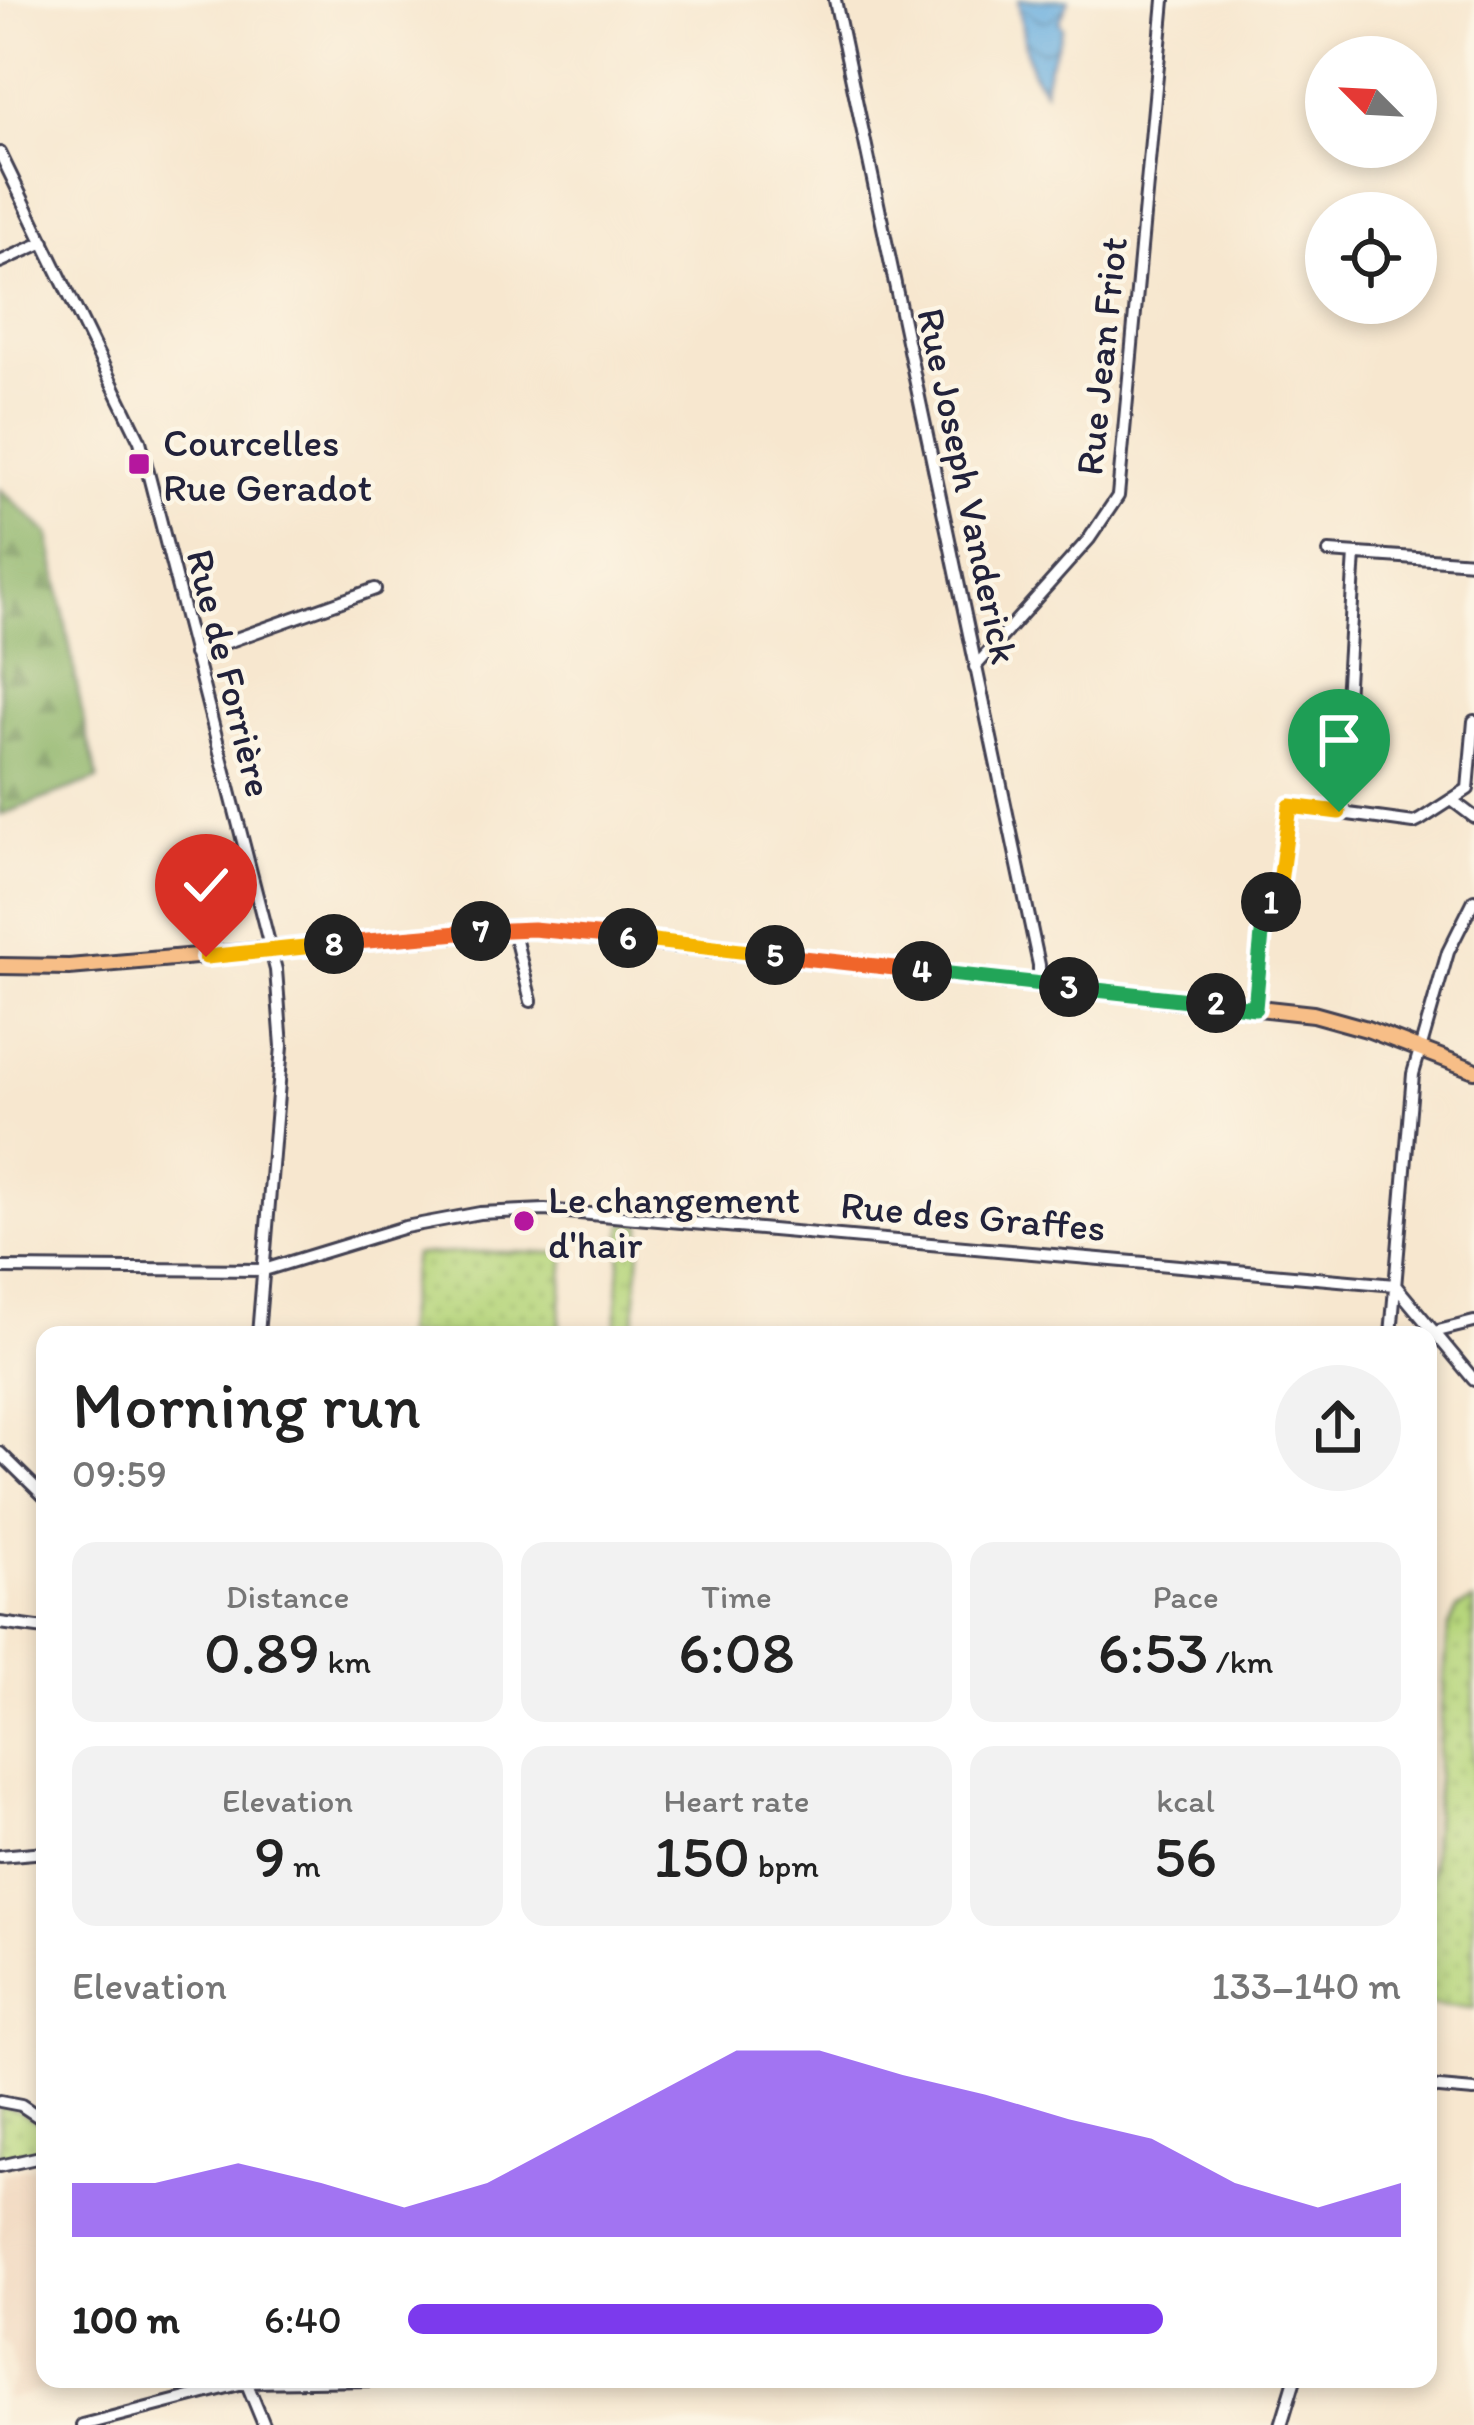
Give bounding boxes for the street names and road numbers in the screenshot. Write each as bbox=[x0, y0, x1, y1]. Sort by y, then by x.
street label: Rue Jean Friot bbox=[1065, 235, 1137, 477]
street label: Rue Joseph Vanderick bbox=[907, 304, 1029, 668]
street label: Rue de Forrière bbox=[177, 544, 283, 802]
street label: Rue des Graffes bbox=[839, 1181, 1107, 1251]

